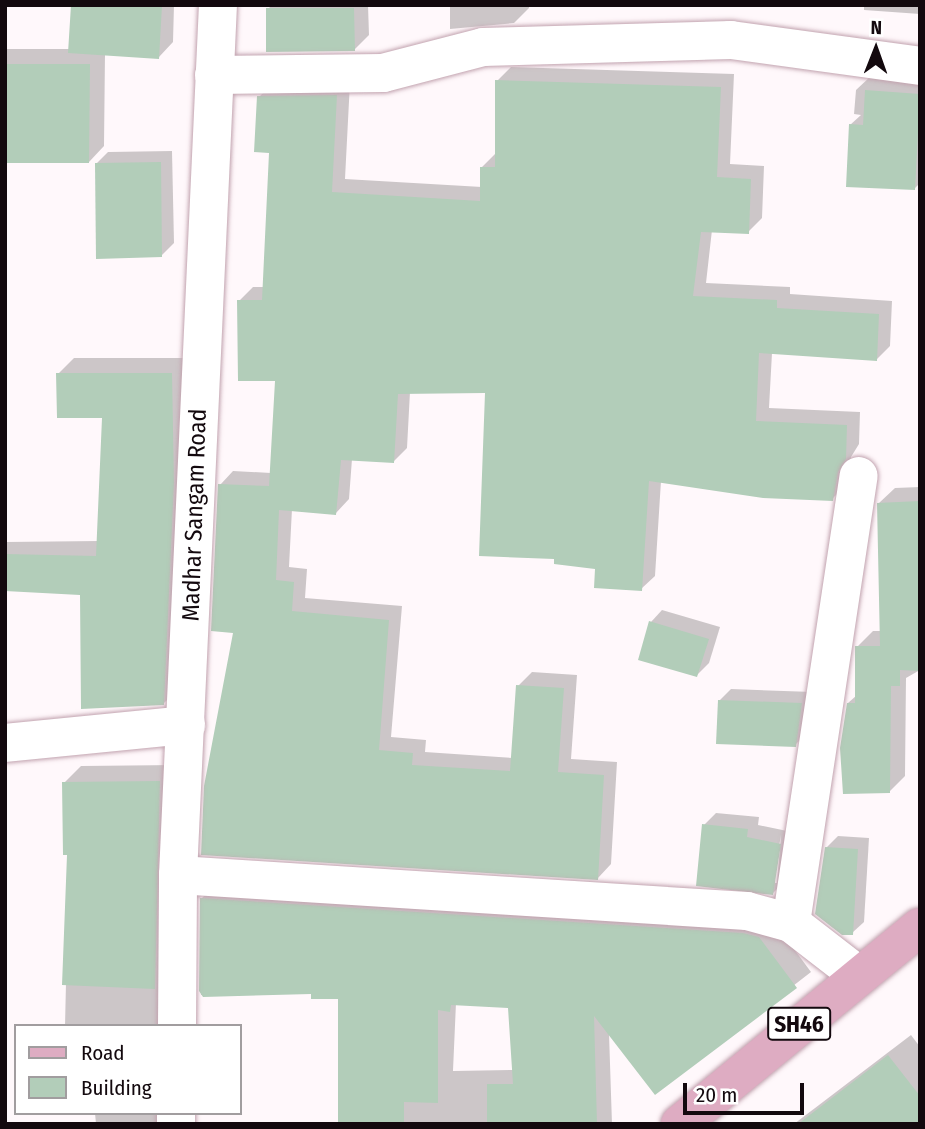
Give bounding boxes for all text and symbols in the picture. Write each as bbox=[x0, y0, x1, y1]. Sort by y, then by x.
north arrow bbox=[841, 14, 911, 84]
text: N bbox=[870, 16, 882, 39]
street label: Madhar Sangam Road bbox=[177, 408, 213, 622]
road number: SH46 bbox=[766, 1004, 832, 1044]
legend bbox=[14, 1024, 242, 1115]
text: Road bbox=[81, 1040, 125, 1066]
scale bar bbox=[687, 1070, 808, 1114]
text: Building bbox=[81, 1075, 152, 1101]
text: 20 m bbox=[696, 1082, 737, 1108]

